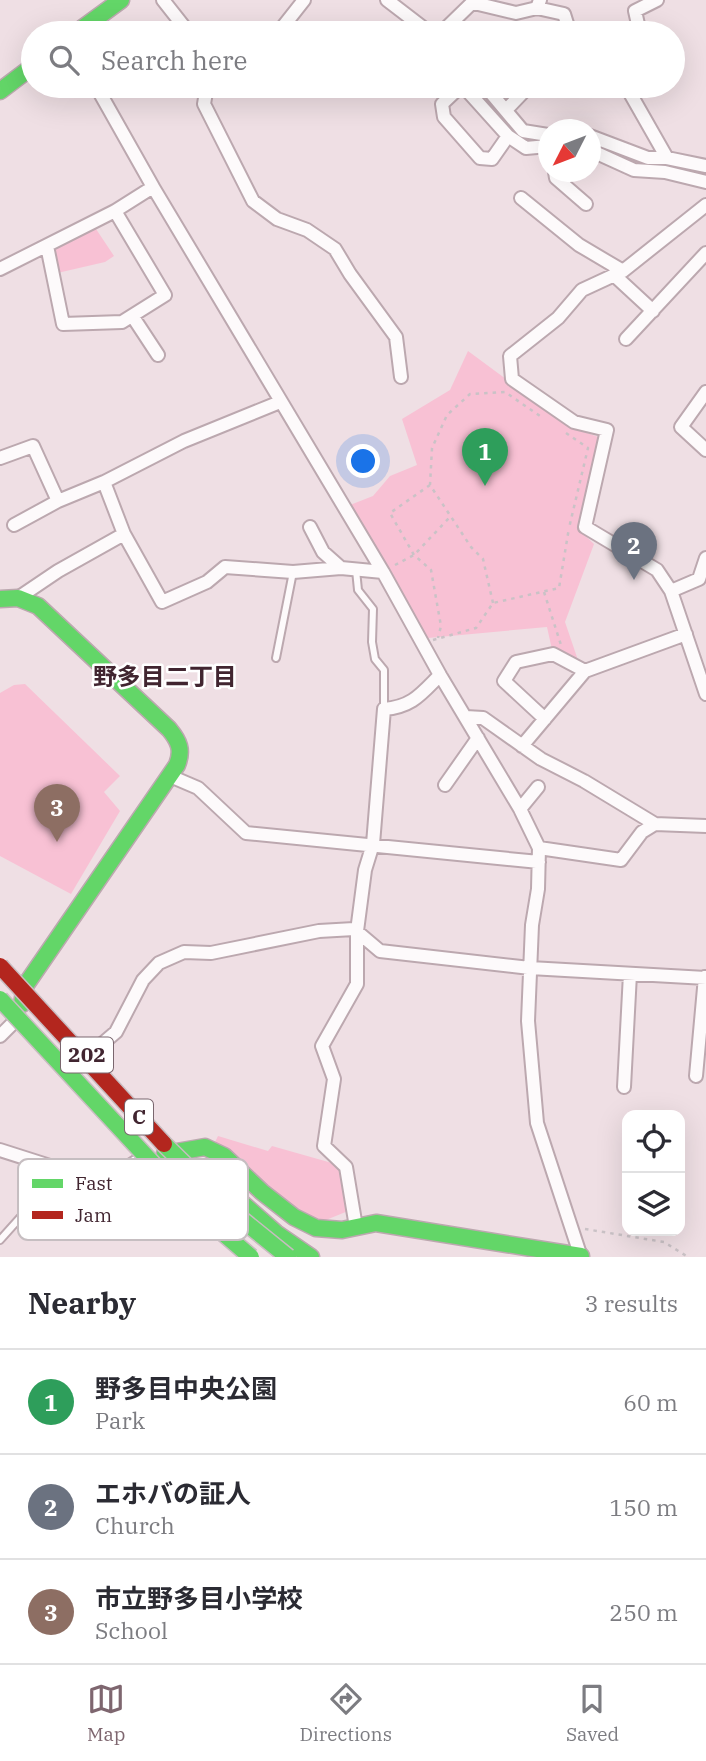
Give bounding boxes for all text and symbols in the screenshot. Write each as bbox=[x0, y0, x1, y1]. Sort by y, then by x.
search box bbox=[21, 21, 685, 98]
icon: search bbox=[45, 41, 83, 79]
text: Search here bbox=[101, 43, 247, 77]
north arrow bbox=[538, 119, 601, 182]
pin: 1 bbox=[462, 428, 508, 486]
your location bbox=[346, 444, 380, 478]
pin: 2 bbox=[611, 522, 657, 580]
district label: 野多目二丁目 bbox=[93, 660, 237, 692]
pin: 3 bbox=[34, 784, 80, 842]
road number: 202 bbox=[61, 1038, 113, 1072]
road number: C bbox=[125, 1100, 153, 1134]
map controls bbox=[622, 1110, 685, 1236]
button: locate bbox=[622, 1110, 685, 1173]
legend bbox=[18, 1159, 248, 1240]
text: Fast bbox=[75, 1171, 113, 1195]
button: layers bbox=[622, 1173, 685, 1236]
text: Jam bbox=[75, 1203, 112, 1227]
text: Nearby bbox=[28, 1283, 136, 1322]
text: 3 results bbox=[585, 1288, 678, 1318]
text: 野多目中央公園 bbox=[95, 1371, 277, 1405]
text: 1 bbox=[44, 1387, 58, 1417]
text: 60 m bbox=[623, 1387, 678, 1417]
text: Park bbox=[95, 1405, 145, 1435]
text: エホバの証人 bbox=[95, 1476, 251, 1510]
text: 2 bbox=[44, 1492, 58, 1522]
text: 150 m bbox=[609, 1492, 678, 1522]
text: Church bbox=[95, 1510, 175, 1540]
text: 市立野多目小学校 bbox=[95, 1581, 303, 1615]
text: 3 bbox=[44, 1597, 58, 1627]
text: 250 m bbox=[609, 1597, 678, 1627]
text: School bbox=[95, 1615, 168, 1645]
tab: Map bbox=[87, 1680, 126, 1746]
tab: Directions bbox=[299, 1680, 392, 1746]
tab: Saved bbox=[566, 1680, 619, 1746]

